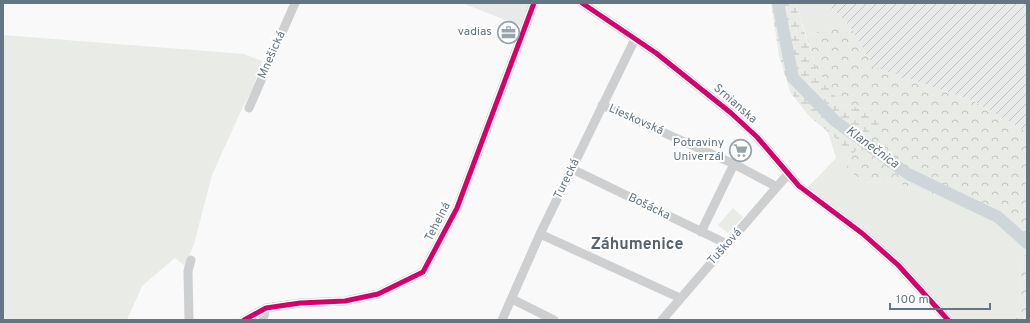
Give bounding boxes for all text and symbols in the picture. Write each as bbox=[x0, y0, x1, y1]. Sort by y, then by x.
office icon: vadias bbox=[495, 19, 521, 45]
place label: vadias bbox=[458, 24, 492, 40]
street label: Mnešická bbox=[254, 29, 290, 81]
street label: Srnianska bbox=[710, 81, 760, 127]
street label: Lieskovská bbox=[606, 101, 666, 139]
water label: Klanečnica bbox=[842, 123, 902, 173]
place label: Potraviny Univerzál bbox=[673, 135, 724, 165]
supermarket icon: Potraviny Univerzál bbox=[727, 137, 753, 163]
street label: Turecká bbox=[550, 156, 584, 202]
street label: Bošácka bbox=[625, 190, 673, 224]
street label: Tehelná bbox=[421, 200, 455, 244]
street label: Tušková bbox=[704, 225, 746, 269]
district label: Záhumenice bbox=[591, 235, 683, 255]
scale bar bbox=[890, 285, 990, 311]
text: 100 m bbox=[896, 292, 929, 308]

